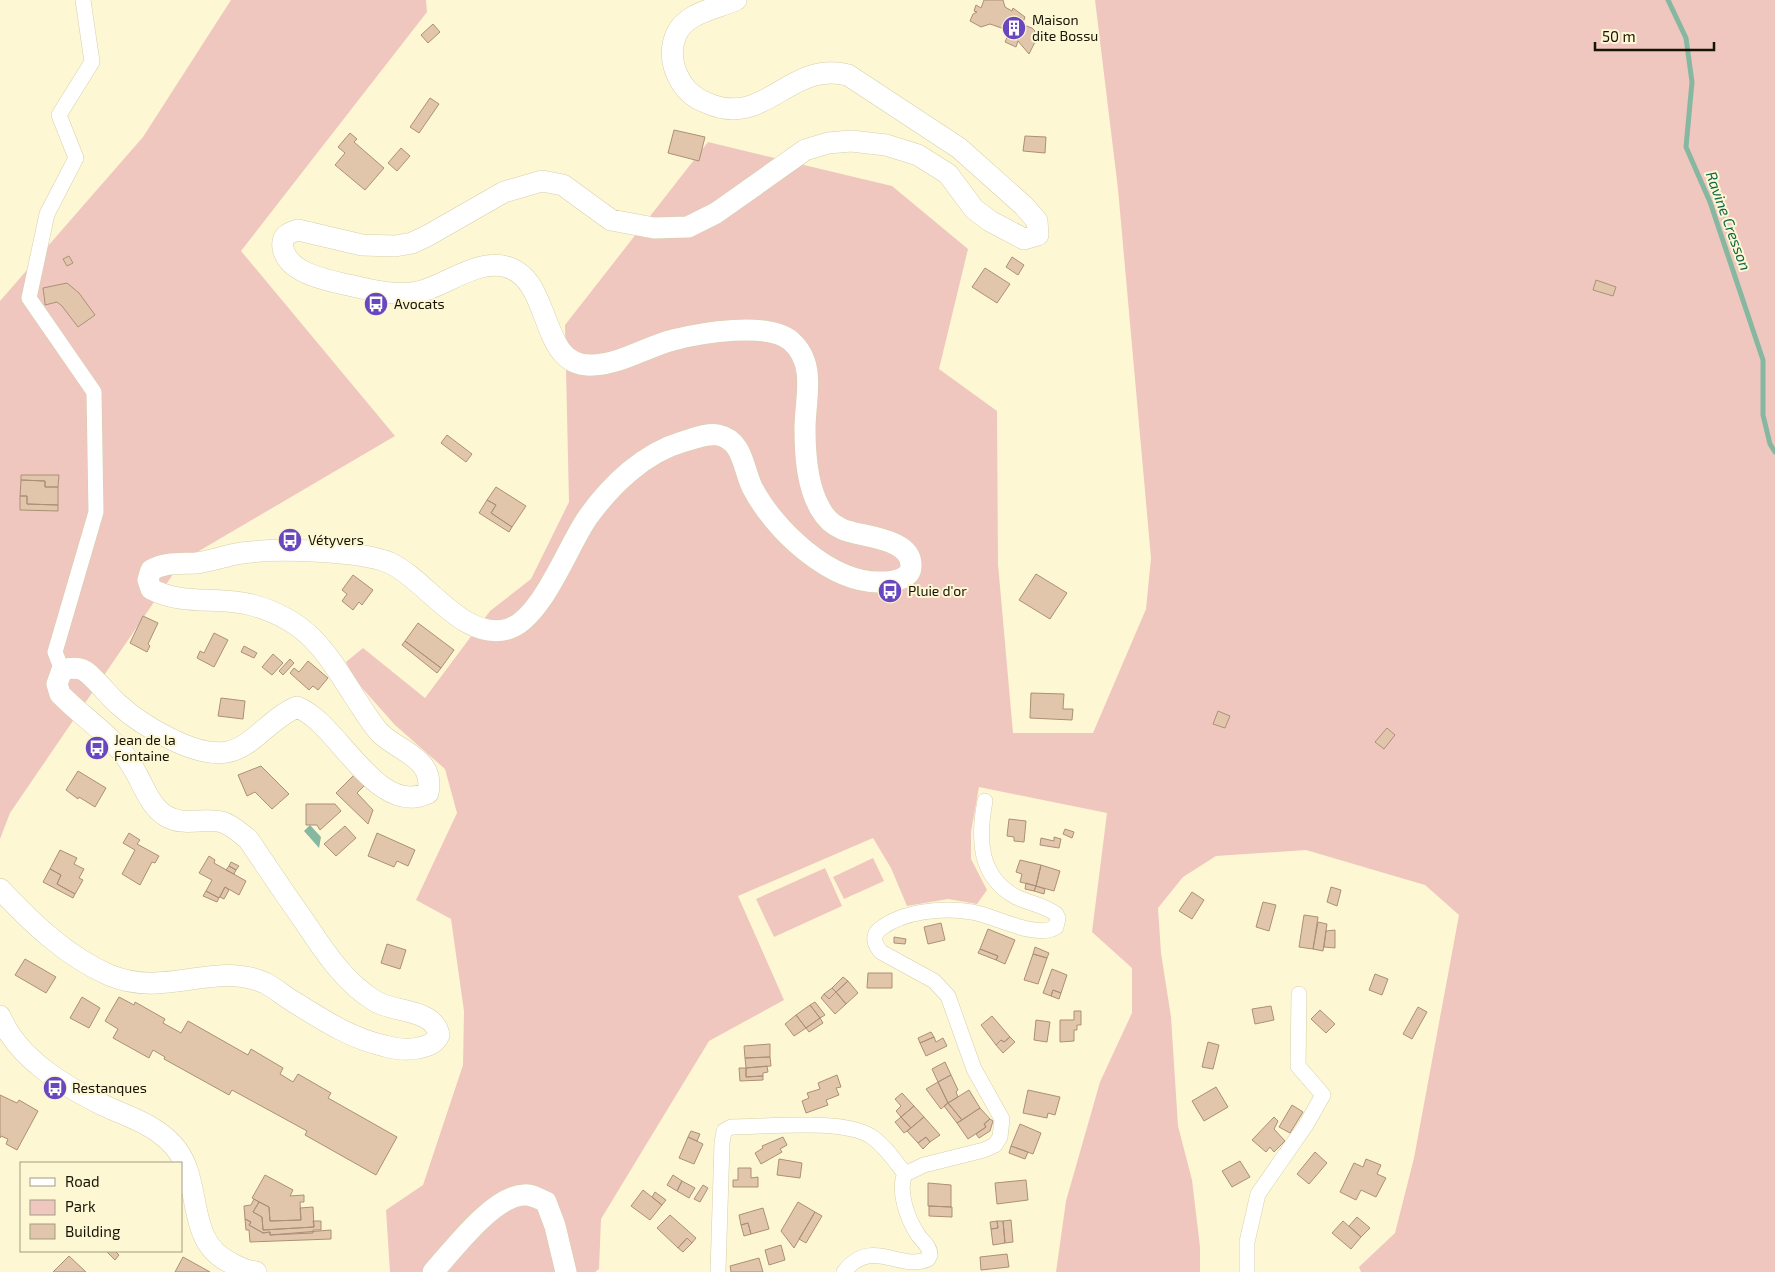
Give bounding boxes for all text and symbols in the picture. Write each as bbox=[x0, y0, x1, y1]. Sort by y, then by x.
place label: Maison dite Bossu bbox=[1032, 11, 1098, 44]
building icon: Maison dite Bossu bbox=[1001, 15, 1027, 41]
scale bar bbox=[1595, 20, 1714, 52]
text: 50 m bbox=[1602, 27, 1636, 45]
water label: Ravine Cresson bbox=[1703, 169, 1755, 273]
bus stop icon: Avocats bbox=[363, 291, 389, 317]
place label: Avocats bbox=[394, 295, 445, 312]
bus stop icon: Vétyvers bbox=[277, 527, 303, 553]
place label: Vétyvers bbox=[308, 531, 364, 548]
bus stop icon: Pluie d'or bbox=[877, 578, 903, 604]
place label: Pluie d'or bbox=[908, 582, 967, 599]
place label: Jean de la Fontaine bbox=[114, 731, 176, 764]
bus stop icon: Jean de la Fontaine bbox=[84, 735, 110, 761]
bus stop icon: Restanques bbox=[42, 1075, 68, 1101]
place label: Restanques bbox=[72, 1079, 147, 1096]
legend bbox=[20, 1162, 182, 1252]
text: Road bbox=[65, 1172, 100, 1190]
text: Park bbox=[65, 1197, 96, 1215]
text: Building bbox=[65, 1222, 121, 1240]

